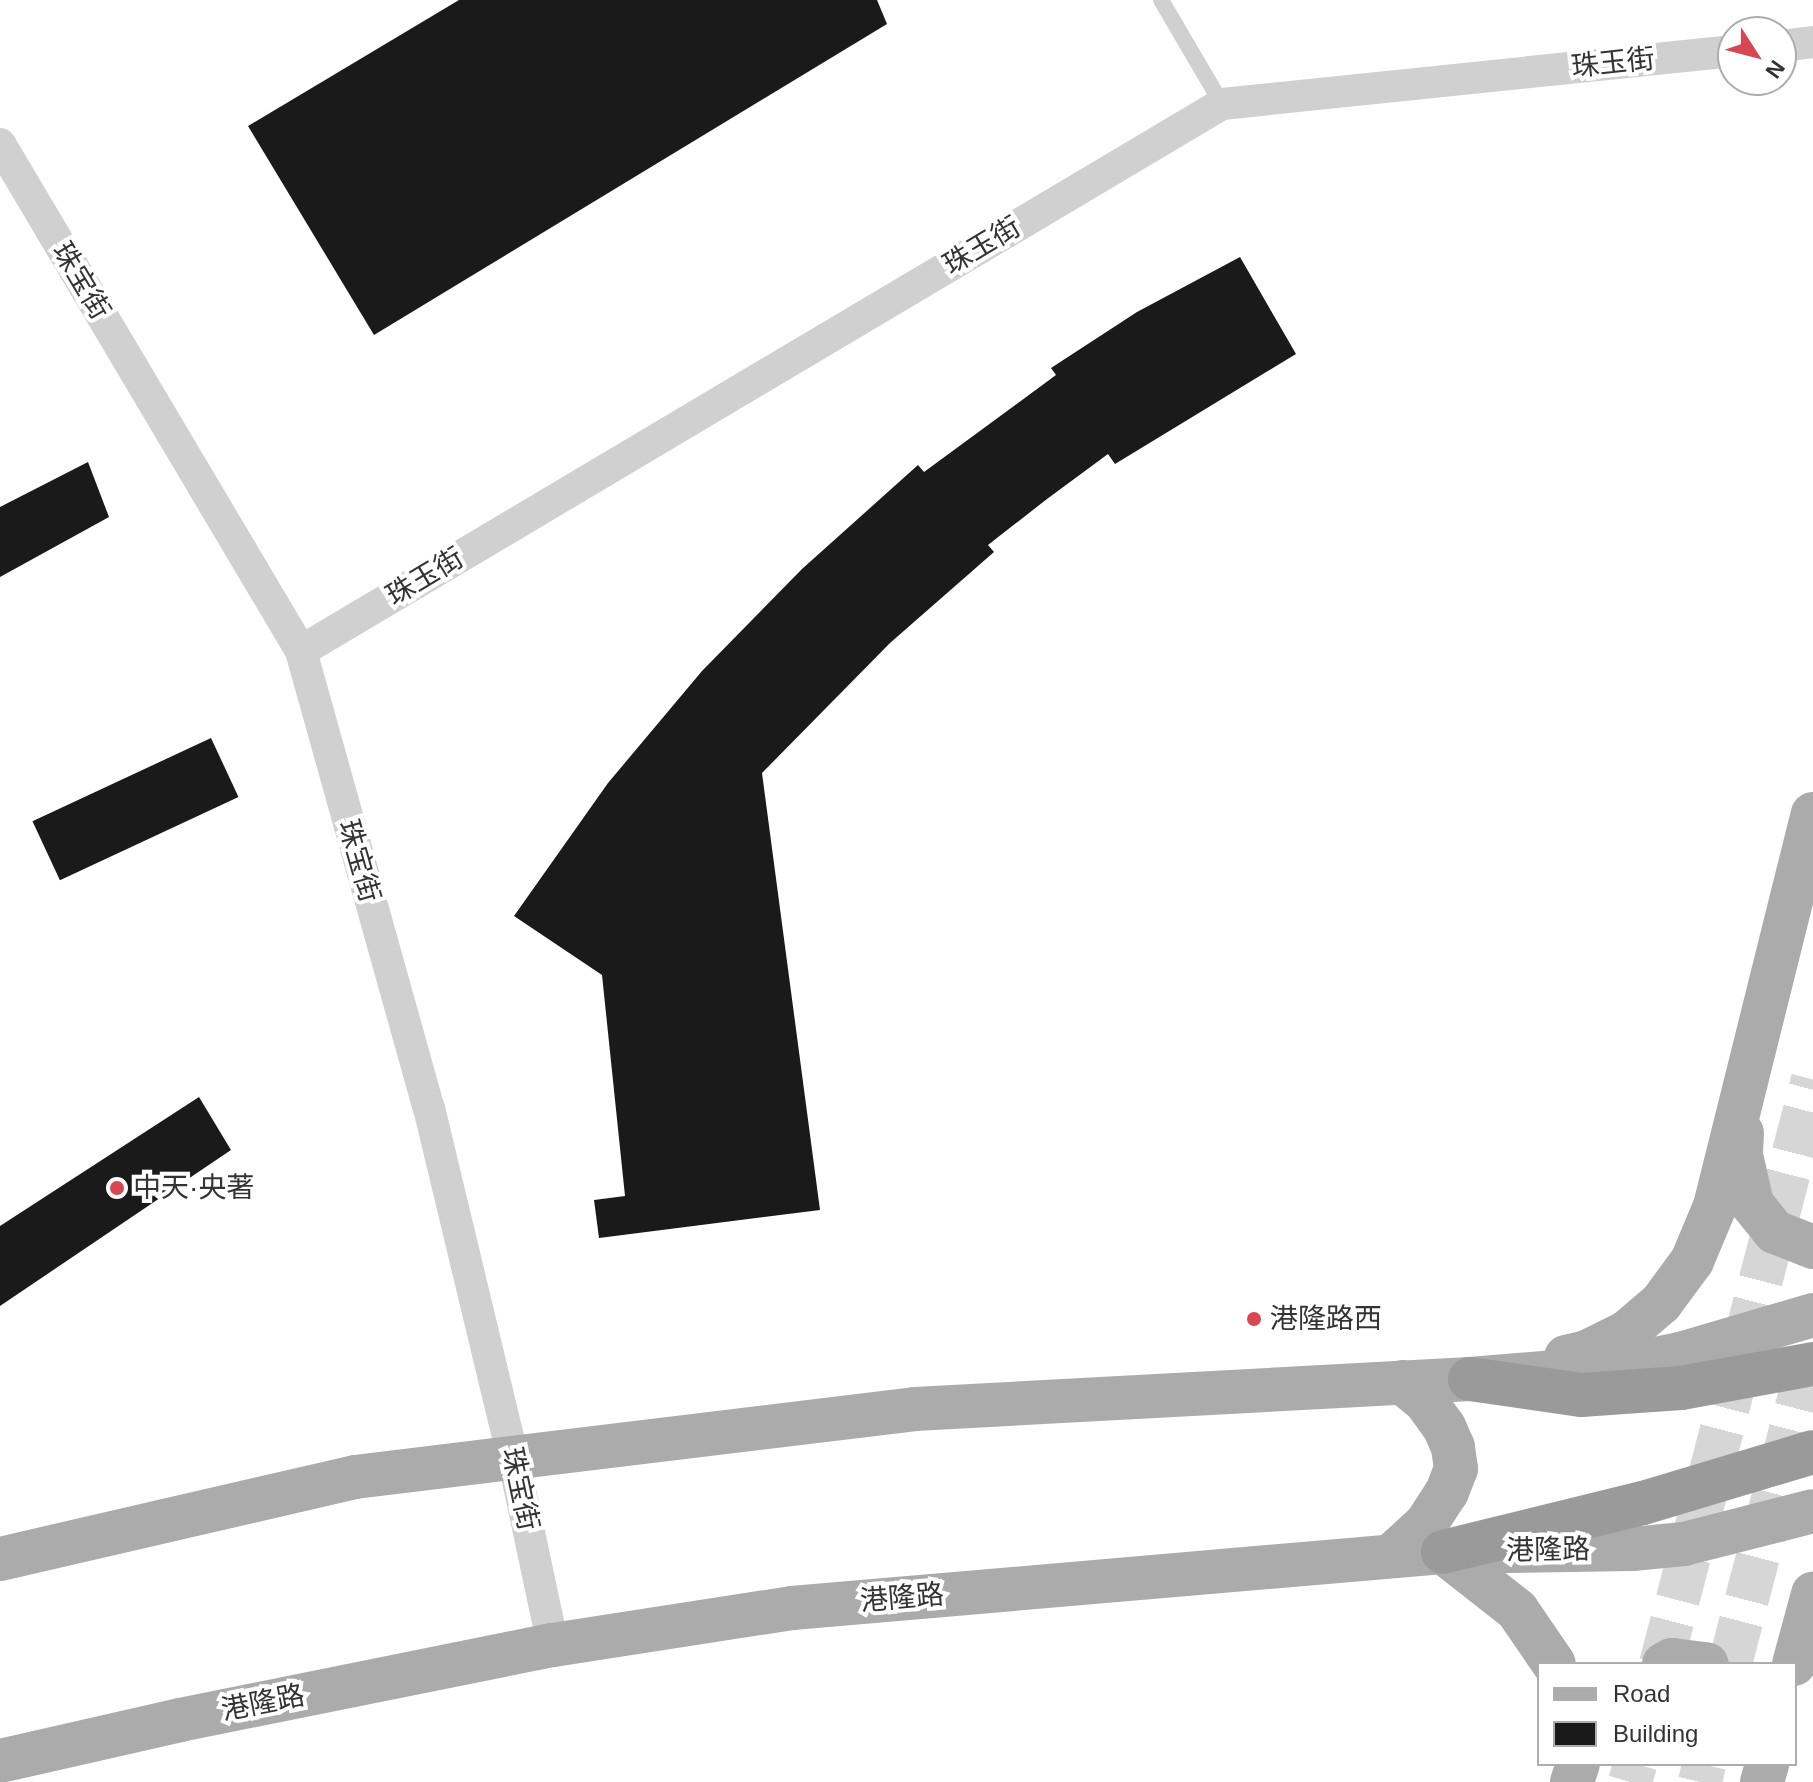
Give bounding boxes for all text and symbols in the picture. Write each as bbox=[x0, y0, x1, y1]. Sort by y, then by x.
north arrow bbox=[1717, 16, 1797, 96]
street label: 珠玉街 bbox=[1569, 42, 1657, 84]
text: N bbox=[1760, 55, 1790, 83]
street label: 珠玉街 bbox=[937, 210, 1027, 282]
street label: 珠宝街 bbox=[45, 236, 117, 326]
street label: 珠玉街 bbox=[380, 541, 470, 613]
street label: 珠宝街 bbox=[331, 816, 387, 906]
place label: 中天·央著 bbox=[133, 1171, 254, 1205]
marker: 中天·央著 bbox=[108, 1179, 126, 1197]
place label: 港隆路西 bbox=[1270, 1302, 1382, 1336]
marker: 港隆路西 bbox=[1245, 1310, 1263, 1328]
street label: 珠宝街 bbox=[495, 1444, 545, 1534]
street label: 港隆路 bbox=[1506, 1532, 1590, 1568]
street label: 港隆路 bbox=[859, 1578, 945, 1618]
legend bbox=[1537, 1662, 1797, 1766]
street label: 港隆路 bbox=[219, 1678, 307, 1728]
text: Road bbox=[1613, 1680, 1670, 1707]
text: Building bbox=[1613, 1720, 1698, 1747]

